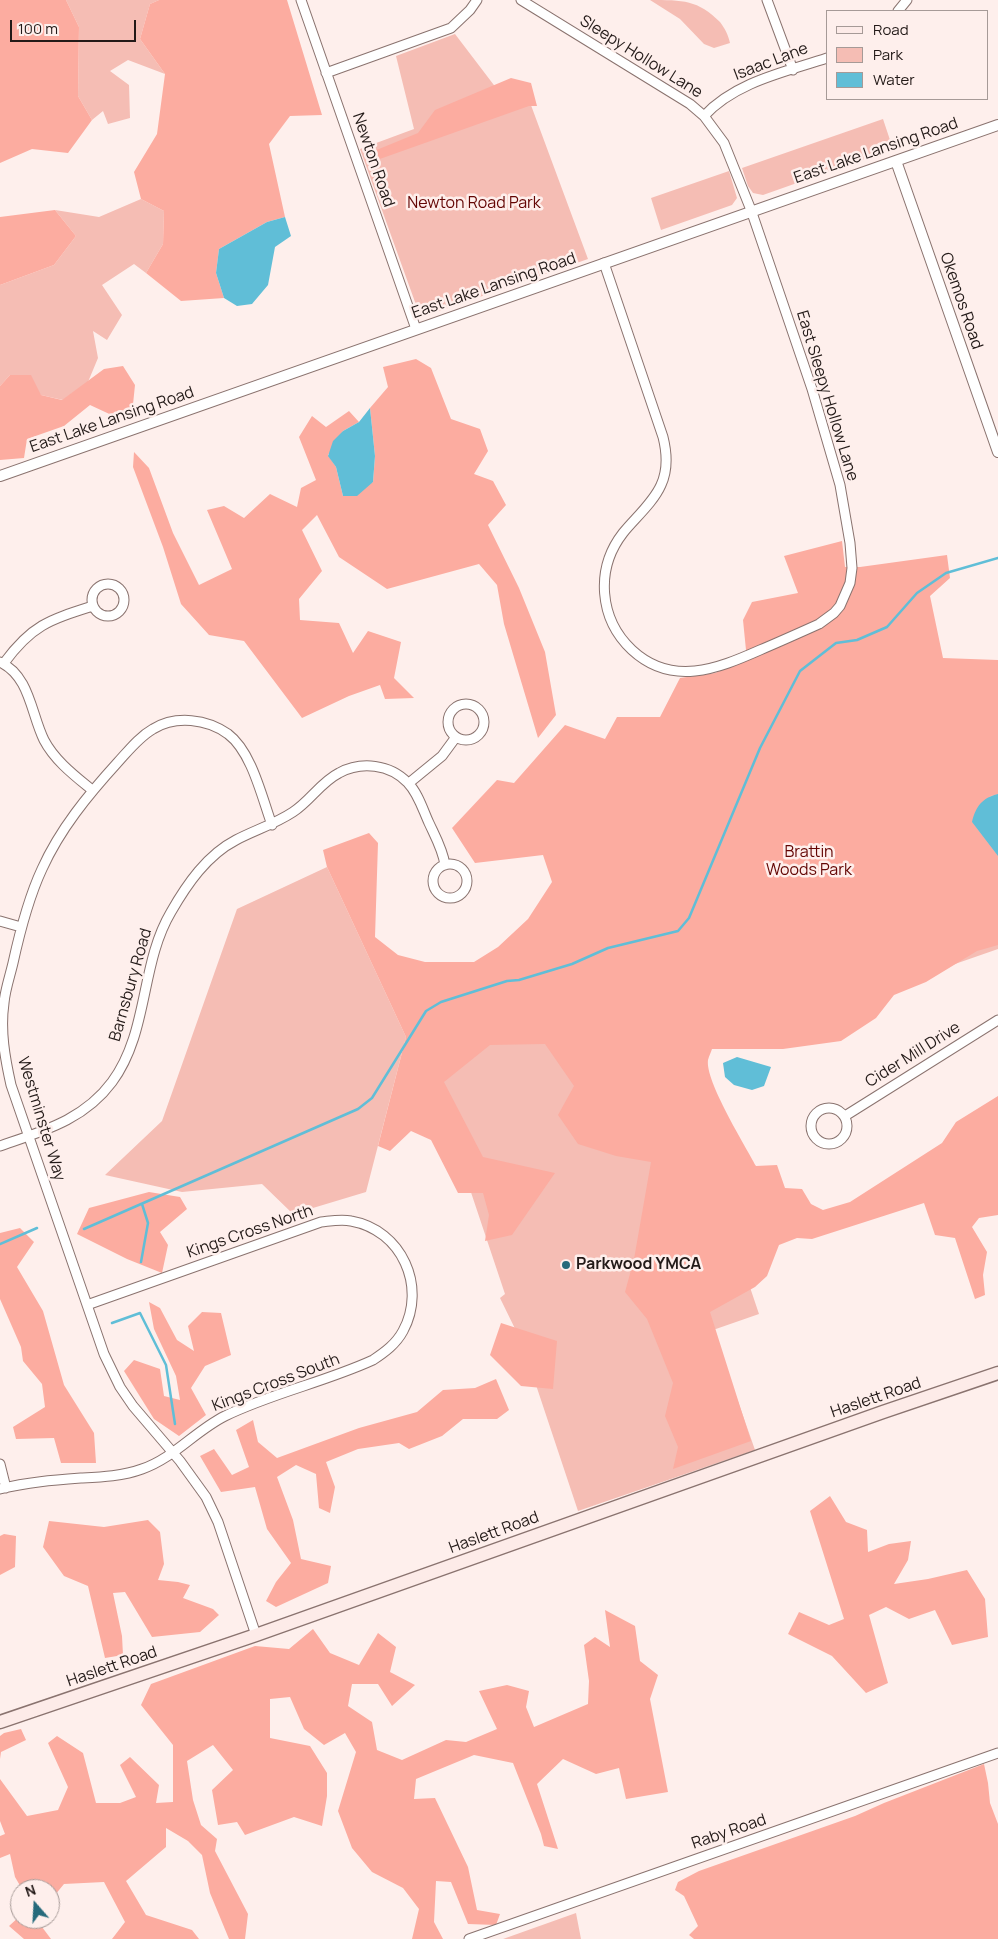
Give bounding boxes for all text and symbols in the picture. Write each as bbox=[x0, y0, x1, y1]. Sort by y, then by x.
scale bar bbox=[12, 10, 139, 42]
legend bbox=[826, 10, 988, 100]
street label: Sleepy Hollow Lane bbox=[576, 11, 706, 103]
text: 100 m bbox=[18, 18, 58, 39]
text: Road bbox=[873, 19, 909, 40]
street label: Isaac Lane bbox=[731, 39, 811, 85]
text: Park bbox=[873, 44, 903, 65]
text: Water bbox=[873, 69, 915, 90]
street label: Newton Road bbox=[348, 110, 398, 210]
street label: East Lake Lansing Road bbox=[791, 114, 961, 188]
park label: Newton Road Park bbox=[407, 194, 541, 214]
street label: East Lake Lansing Road bbox=[409, 249, 579, 323]
street label: Okemos Road bbox=[936, 250, 986, 352]
street label: East Sleepy Hollow Lane bbox=[792, 308, 862, 484]
street label: East Lake Lansing Road bbox=[27, 383, 197, 457]
park label: Brattin Woods Park bbox=[766, 843, 852, 881]
street label: Barnsbury Road bbox=[106, 926, 156, 1044]
street label: Cider Mill Drive bbox=[862, 1018, 964, 1092]
street label: Westminster Way bbox=[13, 1055, 69, 1183]
street label: Kings Cross North bbox=[184, 1201, 316, 1263]
place label: Parkwood YMCA bbox=[576, 1255, 701, 1275]
marker: Parkwood YMCA bbox=[560, 1259, 572, 1271]
street label: Kings Cross South bbox=[210, 1350, 342, 1416]
street label: Haslett Road bbox=[828, 1374, 924, 1422]
street label: Haslett Road bbox=[446, 1508, 542, 1558]
street label: Haslett Road bbox=[64, 1643, 160, 1691]
street label: Raby Road bbox=[689, 1810, 769, 1854]
north arrow bbox=[10, 1879, 60, 1929]
text: N bbox=[22, 1880, 38, 1901]

